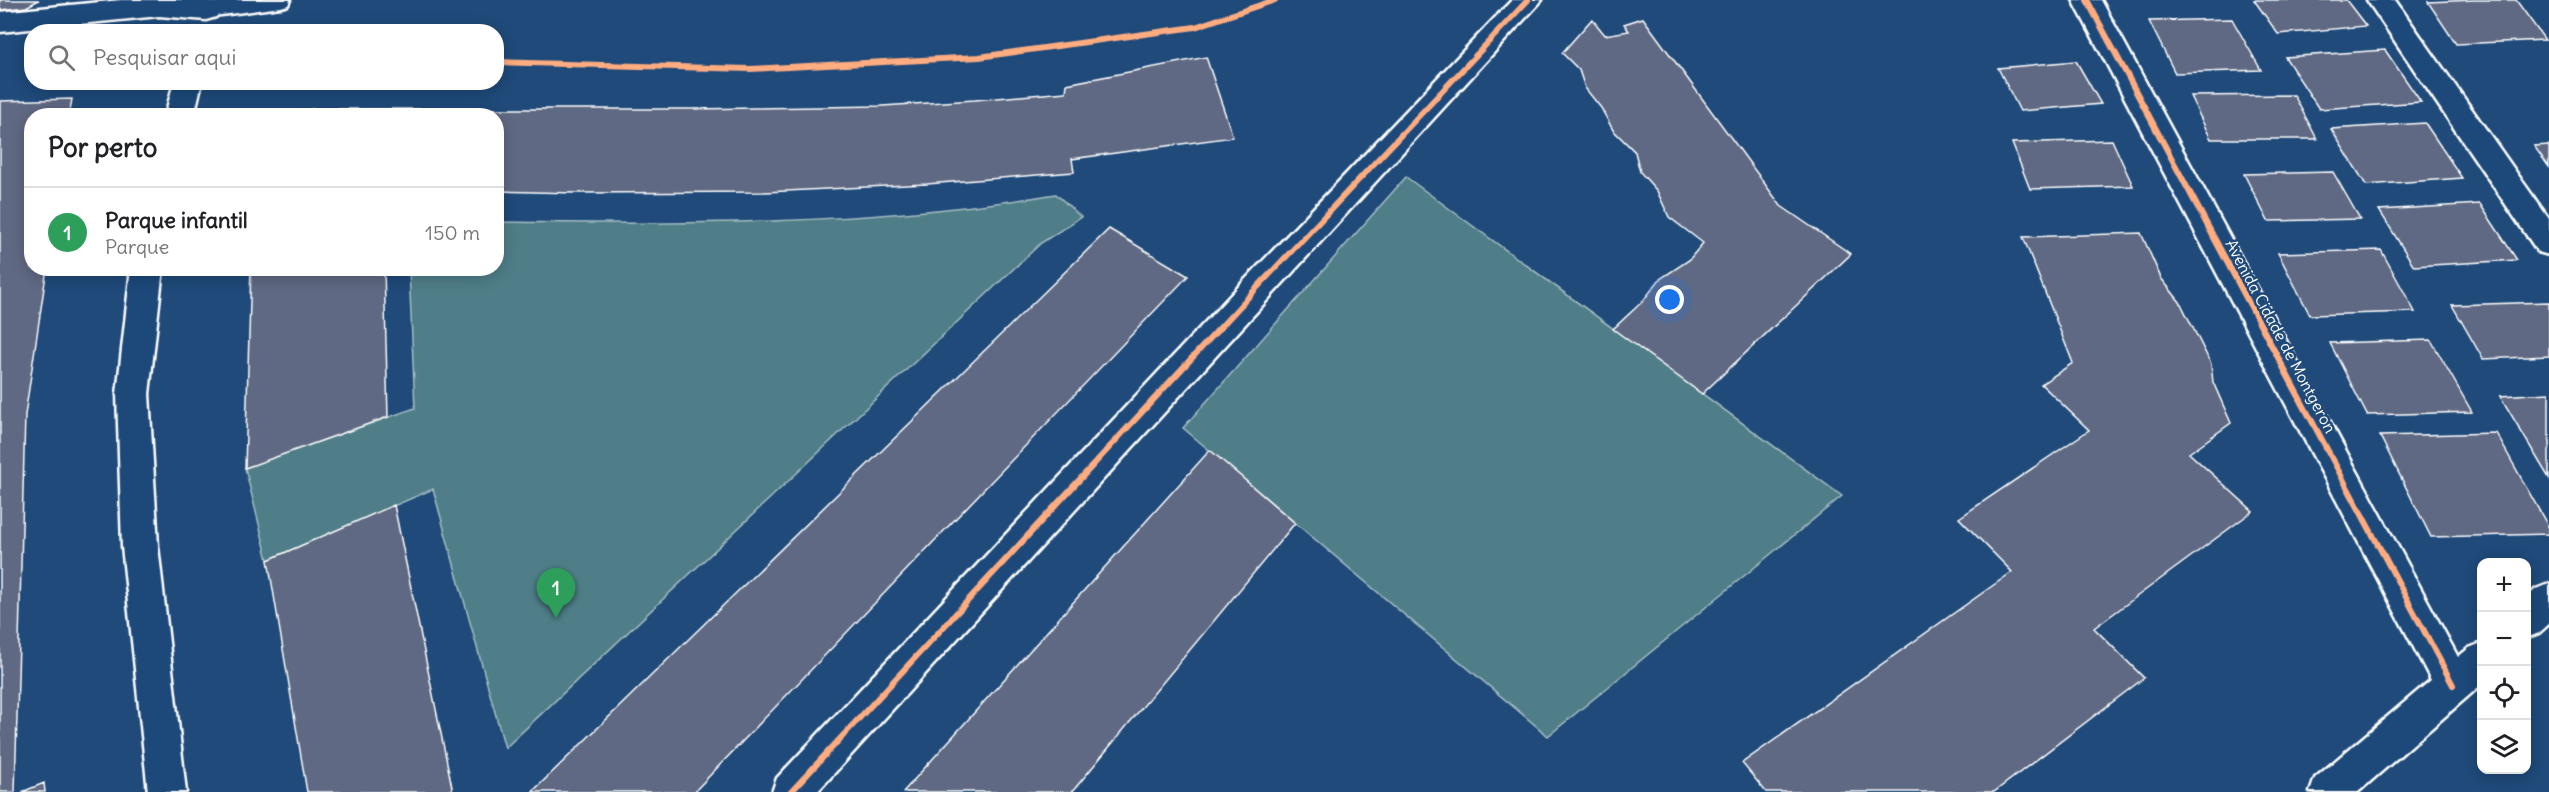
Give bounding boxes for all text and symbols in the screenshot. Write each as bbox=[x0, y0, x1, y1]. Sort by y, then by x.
search box bbox=[24, 24, 504, 90]
icon: search bbox=[45, 41, 78, 74]
text: Pesquisar aqui bbox=[93, 43, 236, 71]
text: Por perto bbox=[48, 131, 157, 164]
text: Parque infantil bbox=[105, 206, 248, 234]
text: 1 bbox=[64, 220, 71, 245]
text: 150 m bbox=[425, 220, 480, 245]
text: Parque bbox=[105, 234, 169, 259]
street label: Avenida Cidade de Montgeron bbox=[2221, 236, 2341, 436]
your location bbox=[1655, 285, 1684, 314]
map controls bbox=[2477, 558, 2531, 774]
button: + bbox=[2477, 558, 2531, 612]
pin: 1 bbox=[536, 568, 576, 618]
button: − bbox=[2477, 612, 2531, 666]
button: locate bbox=[2477, 666, 2531, 720]
button: layers bbox=[2477, 720, 2531, 774]

